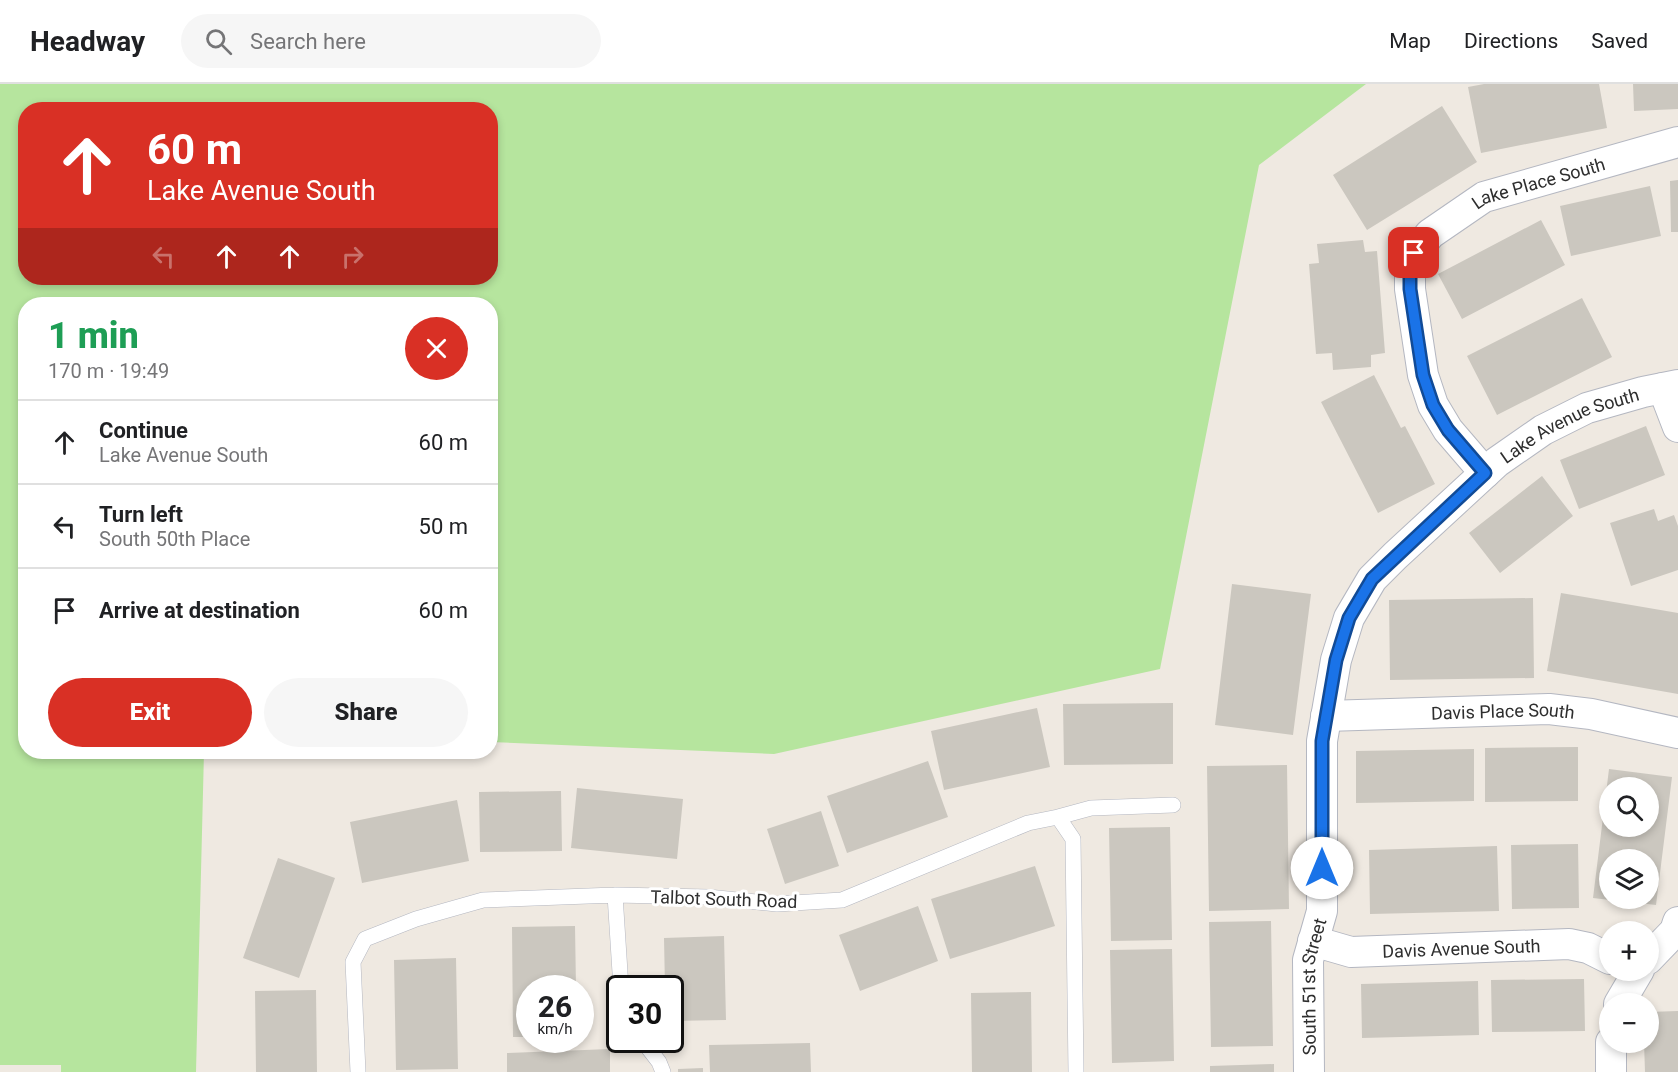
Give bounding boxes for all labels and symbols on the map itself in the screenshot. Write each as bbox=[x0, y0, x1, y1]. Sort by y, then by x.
street label: Lake Place South bbox=[1467, 153, 1607, 213]
pin bbox=[1388, 227, 1439, 278]
street label: Lake Avenue South bbox=[1496, 383, 1641, 467]
street label: Davis Place South bbox=[1431, 699, 1576, 723]
position arrow bbox=[1290, 836, 1354, 900]
street label: Talbot South Road bbox=[650, 886, 798, 912]
street label: South 51st Street bbox=[1297, 915, 1330, 1055]
street label: Davis Avenue South bbox=[1382, 935, 1541, 961]
speed limit sign: 30 bbox=[606, 975, 684, 1053]

